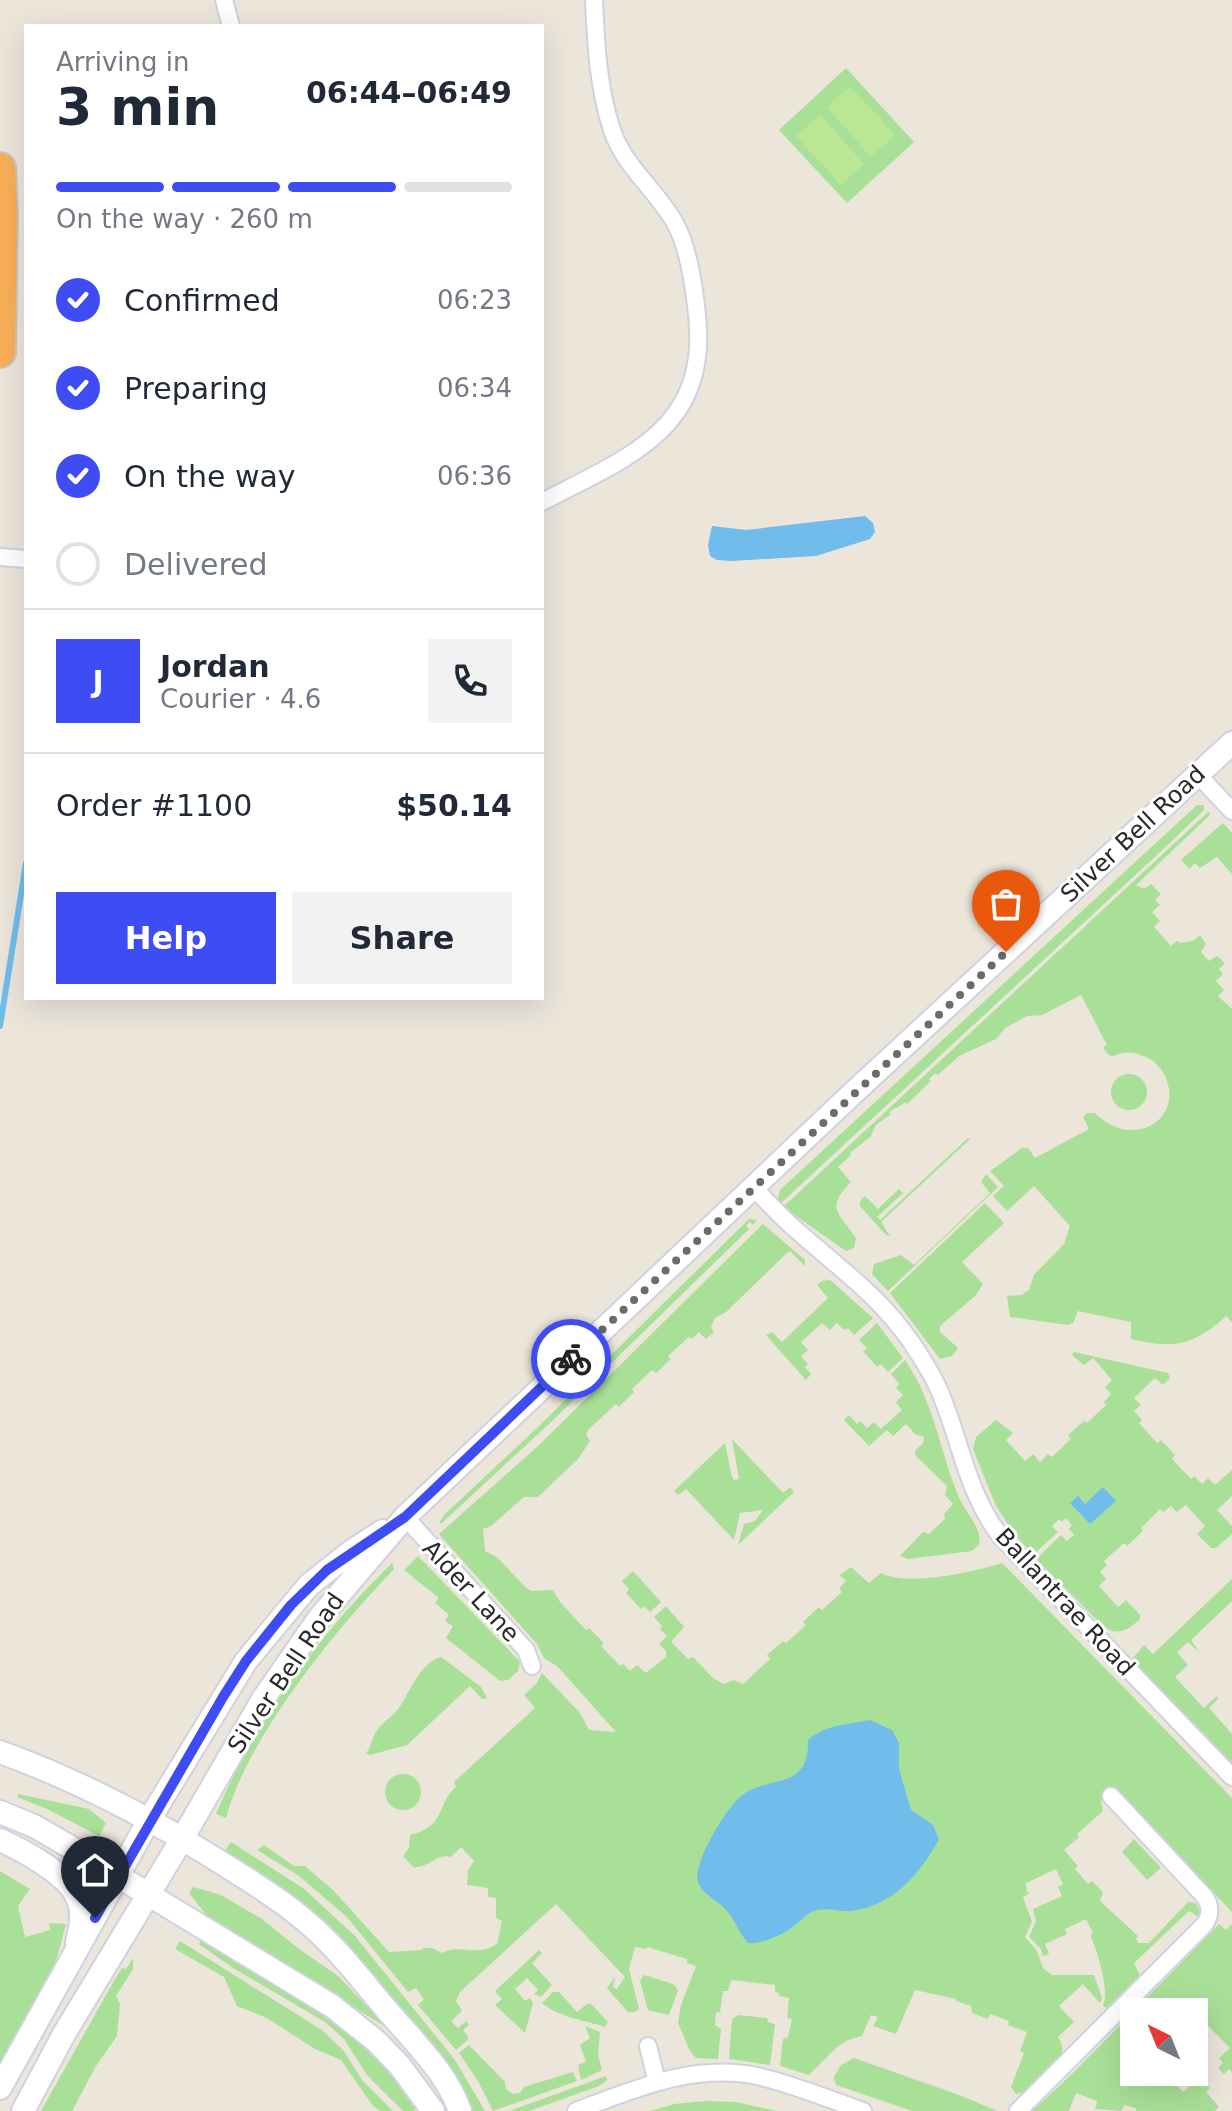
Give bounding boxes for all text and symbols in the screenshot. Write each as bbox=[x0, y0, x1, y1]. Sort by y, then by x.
text: Arriving in bbox=[56, 47, 190, 77]
text: 06:44–06:49 bbox=[306, 75, 512, 110]
text: 3 min bbox=[56, 77, 219, 137]
text: On the way · 260 m bbox=[56, 204, 313, 234]
icon: check bbox=[56, 278, 100, 322]
text: Confirmed bbox=[124, 283, 280, 318]
text: 06:23 bbox=[437, 285, 512, 315]
icon: check bbox=[56, 366, 100, 410]
text: Preparing bbox=[124, 371, 268, 406]
text: 06:34 bbox=[437, 373, 512, 403]
icon: check bbox=[56, 454, 100, 498]
text: On the way bbox=[124, 459, 296, 494]
text: 06:36 bbox=[437, 461, 512, 491]
text: Delivered bbox=[124, 547, 268, 582]
button: phone bbox=[428, 639, 512, 723]
text: Jordan bbox=[160, 649, 270, 684]
text: J bbox=[92, 664, 104, 699]
text: Courier · 4.6 bbox=[160, 684, 321, 714]
street label: Silver Bell Road bbox=[1055, 760, 1211, 908]
text: Order #1100 bbox=[56, 788, 252, 823]
text: $50.14 bbox=[396, 788, 512, 823]
pin bbox=[972, 870, 1040, 952]
icon: bag bbox=[984, 882, 1028, 926]
button: Help bbox=[56, 892, 276, 984]
button: Share bbox=[292, 892, 512, 984]
courier bbox=[531, 1319, 611, 1399]
icon: bike bbox=[549, 1337, 593, 1381]
street label: Ballantrae Road bbox=[990, 1523, 1140, 1681]
street label: Alder Lane bbox=[417, 1534, 525, 1648]
street label: Silver Bell Road bbox=[222, 1587, 350, 1759]
pin bbox=[61, 1836, 129, 1918]
icon: home bbox=[73, 1848, 117, 1892]
north arrow bbox=[1120, 1998, 1208, 2086]
map controls bbox=[1120, 1998, 1208, 2086]

